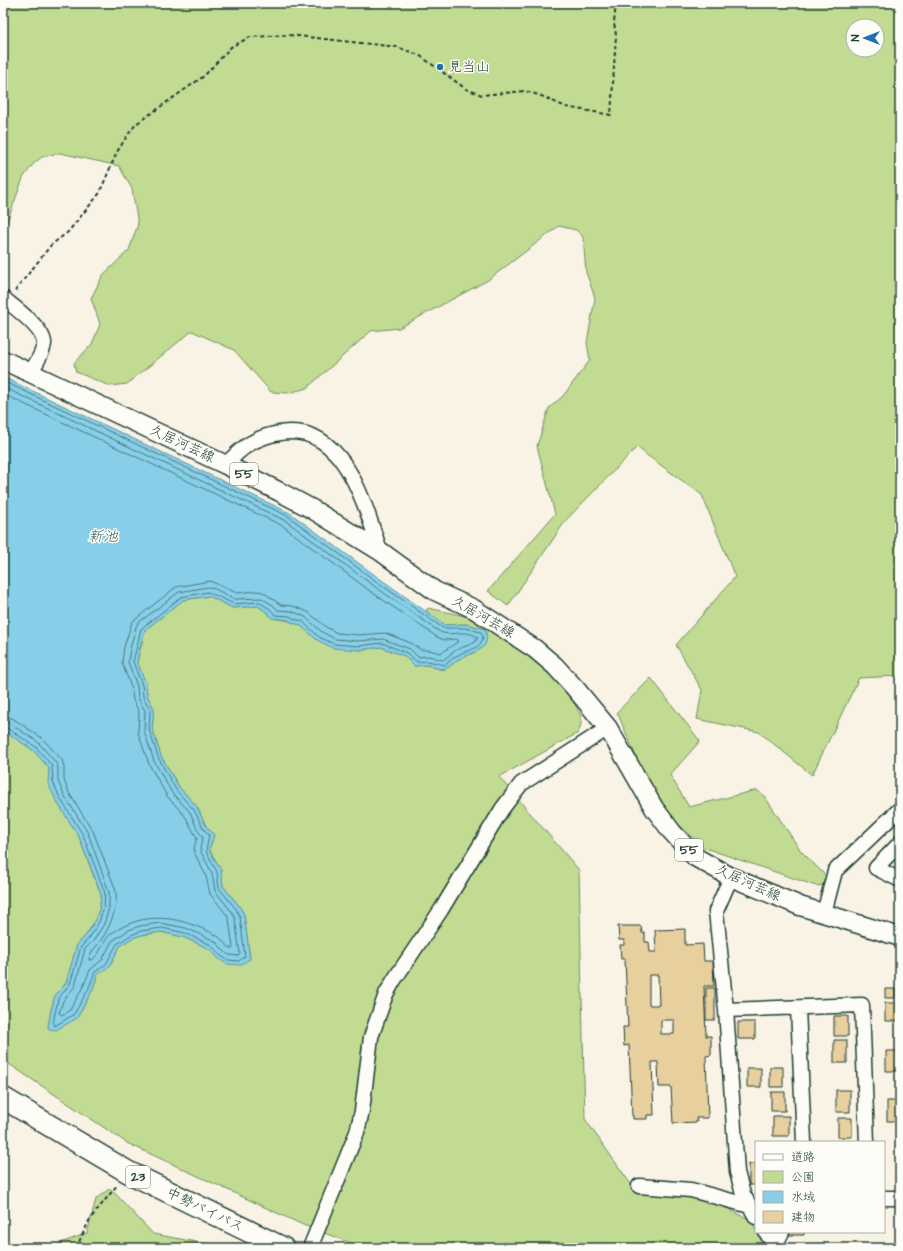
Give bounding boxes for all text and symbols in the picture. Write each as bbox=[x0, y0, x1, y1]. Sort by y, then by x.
north arrow bbox=[845, 18, 885, 58]
text: N bbox=[848, 34, 863, 41]
place label: 見当山 bbox=[448, 57, 490, 77]
marker: 見当山 bbox=[435, 62, 445, 72]
street label: 久居河芸線 bbox=[146, 420, 218, 468]
road number: 55 bbox=[230, 463, 258, 485]
water label: 新池 bbox=[88, 526, 119, 547]
street label: 久居河芸線 bbox=[448, 591, 518, 643]
road number: 55 bbox=[675, 839, 703, 861]
street label: 久居河芸線 bbox=[712, 860, 784, 906]
legend bbox=[755, 1141, 885, 1233]
text: 道路 bbox=[791, 1149, 815, 1166]
road number: 23 bbox=[126, 1166, 150, 1188]
text: 公園 bbox=[791, 1169, 815, 1186]
street label: 中勢バイパス bbox=[163, 1183, 247, 1237]
text: 水域 bbox=[791, 1189, 815, 1206]
text: 建物 bbox=[791, 1209, 815, 1226]

